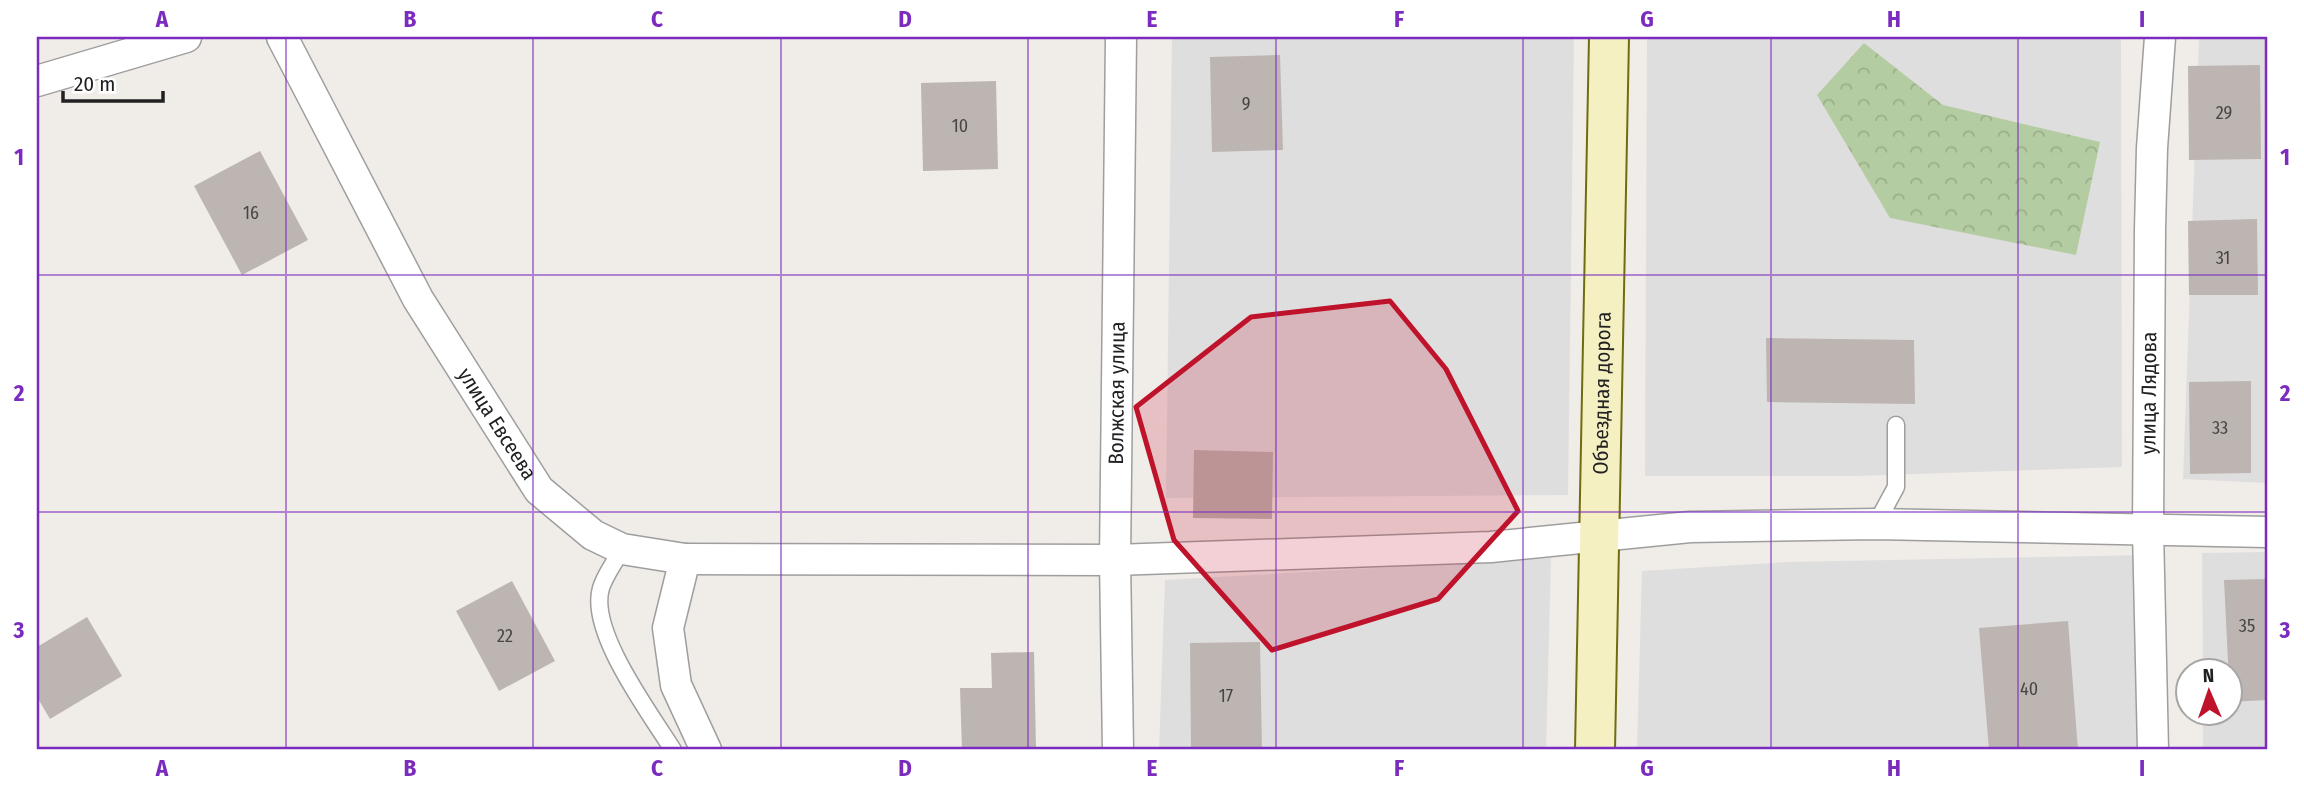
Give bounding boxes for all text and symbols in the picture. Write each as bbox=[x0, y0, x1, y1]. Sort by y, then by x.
text: A bbox=[155, 5, 169, 33]
text: B bbox=[404, 5, 417, 33]
text: C bbox=[651, 5, 663, 33]
text: D bbox=[898, 5, 912, 33]
text: E bbox=[1147, 5, 1158, 33]
text: F bbox=[1394, 5, 1404, 33]
text: G bbox=[1640, 5, 1654, 33]
text: H bbox=[1887, 5, 1901, 33]
text: I bbox=[2139, 5, 2145, 33]
scale bar bbox=[63, 60, 163, 104]
text: 20 m bbox=[74, 71, 115, 97]
house number: 9 bbox=[1242, 93, 1250, 115]
house number: 29 bbox=[2216, 102, 2232, 124]
house number: 10 bbox=[952, 115, 968, 137]
text: 1 bbox=[14, 143, 24, 171]
text: 1 bbox=[2280, 143, 2290, 171]
house number: 16 bbox=[243, 202, 259, 224]
house number: 31 bbox=[2216, 247, 2230, 269]
street label: Объездная дорога bbox=[1587, 311, 1617, 475]
street label: Волжская улица bbox=[1103, 321, 1131, 465]
street label: улица Лядова bbox=[2136, 332, 2162, 454]
street label: улица Евсеева bbox=[452, 363, 542, 485]
text: 2 bbox=[13, 379, 25, 407]
text: 2 bbox=[2279, 379, 2291, 407]
house number: 33 bbox=[2212, 417, 2228, 439]
house number: 35 bbox=[2239, 615, 2255, 637]
text: 3 bbox=[13, 616, 25, 644]
text: 3 bbox=[2279, 616, 2291, 644]
house number: 22 bbox=[497, 625, 513, 647]
north arrow bbox=[2174, 658, 2244, 728]
text: N bbox=[2202, 664, 2215, 687]
house number: 40 bbox=[2020, 678, 2038, 700]
house number: 17 bbox=[1219, 685, 1233, 707]
text: A bbox=[155, 754, 169, 782]
text: B bbox=[404, 754, 417, 782]
text: C bbox=[651, 754, 663, 782]
text: D bbox=[898, 754, 912, 782]
text: E bbox=[1147, 754, 1158, 782]
text: F bbox=[1394, 754, 1404, 782]
text: G bbox=[1640, 754, 1654, 782]
text: H bbox=[1887, 754, 1901, 782]
text: I bbox=[2139, 754, 2145, 782]

